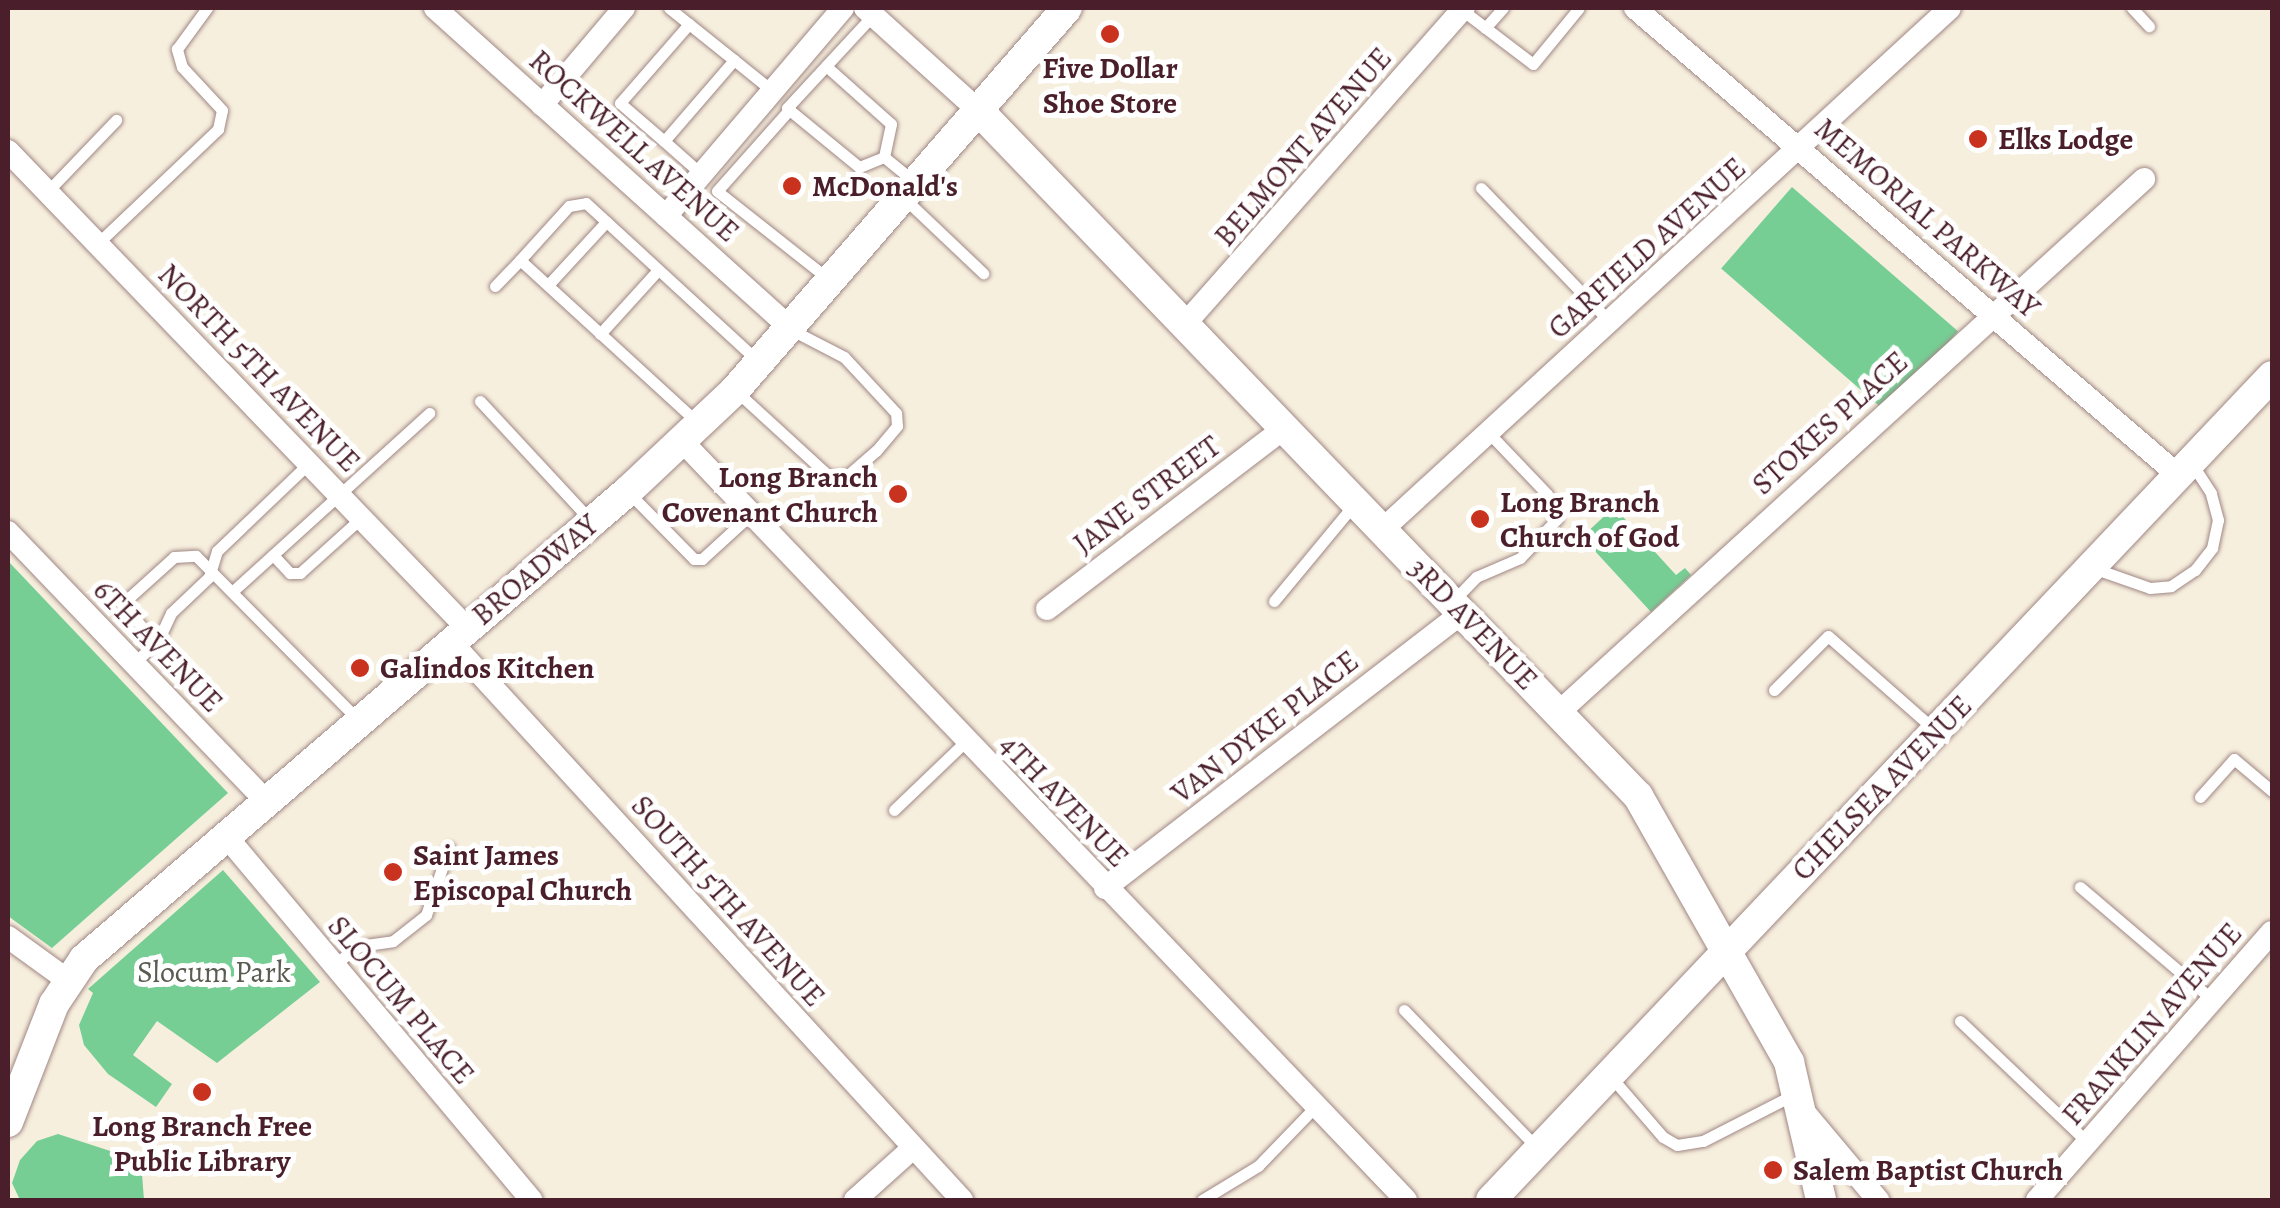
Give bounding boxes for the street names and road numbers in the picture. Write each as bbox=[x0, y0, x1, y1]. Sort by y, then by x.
street label: BELMONT AVENUE bbox=[1207, 40, 1399, 254]
street label: ROCKWELL AVENUE bbox=[522, 42, 746, 250]
street label: MEMORIAL PARKWAY bbox=[1807, 111, 2047, 325]
street label: GARFIELD AVENUE bbox=[1541, 150, 1753, 346]
street label: NORTH 5TH AVENUE bbox=[150, 256, 368, 480]
street label: STOKES PLACE bbox=[1745, 344, 1915, 502]
street label: JANE STREET bbox=[1066, 428, 1228, 562]
street label: BROADWAY bbox=[465, 507, 605, 633]
street label: 3RD AVENUE bbox=[1401, 550, 1545, 698]
street label: 6TH AVENUE bbox=[86, 572, 230, 720]
street label: VAN DYKE PLACE bbox=[1164, 643, 1366, 811]
street label: CHELSEA AVENUE bbox=[1784, 688, 1980, 888]
street label: 4TH AVENUE bbox=[992, 727, 1136, 875]
street label: SOUTH 5TH AVENUE bbox=[624, 788, 832, 1014]
street label: SLOCUM PLACE bbox=[320, 909, 482, 1091]
street label: FRANKLIN AVENUE bbox=[2054, 915, 2250, 1133]

